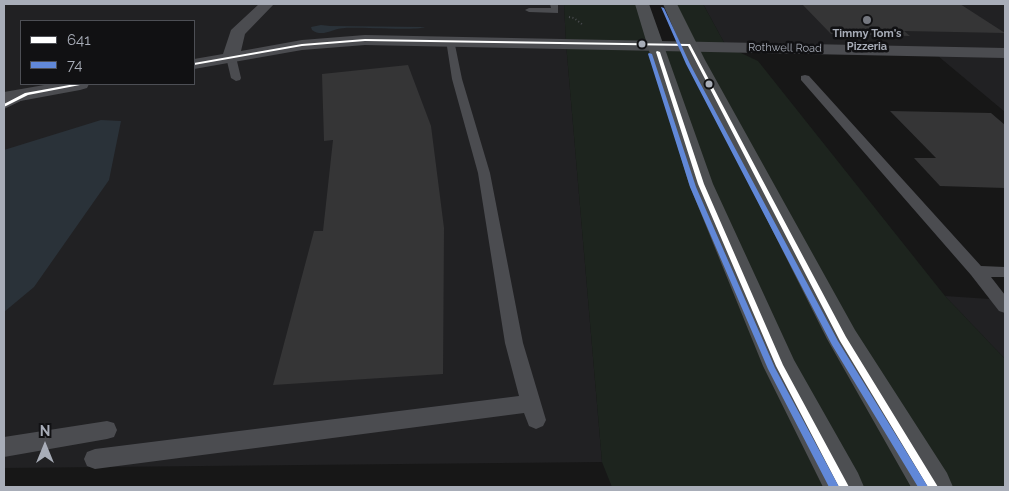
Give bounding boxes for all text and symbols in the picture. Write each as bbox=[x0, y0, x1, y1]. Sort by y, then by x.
marker: Timmy Tom's Pizzeria bbox=[861, 14, 873, 26]
legend bbox=[20, 20, 195, 85]
place label: Timmy Tom's Pizzeria bbox=[832, 27, 902, 53]
text: 641 bbox=[67, 31, 91, 49]
unlabelled marker bbox=[637, 39, 647, 49]
street label: Rothwell Road bbox=[748, 41, 822, 55]
text: 74 bbox=[67, 56, 82, 74]
unlabelled marker bbox=[704, 79, 714, 89]
north arrow bbox=[20, 421, 70, 471]
text: N bbox=[40, 423, 50, 439]

